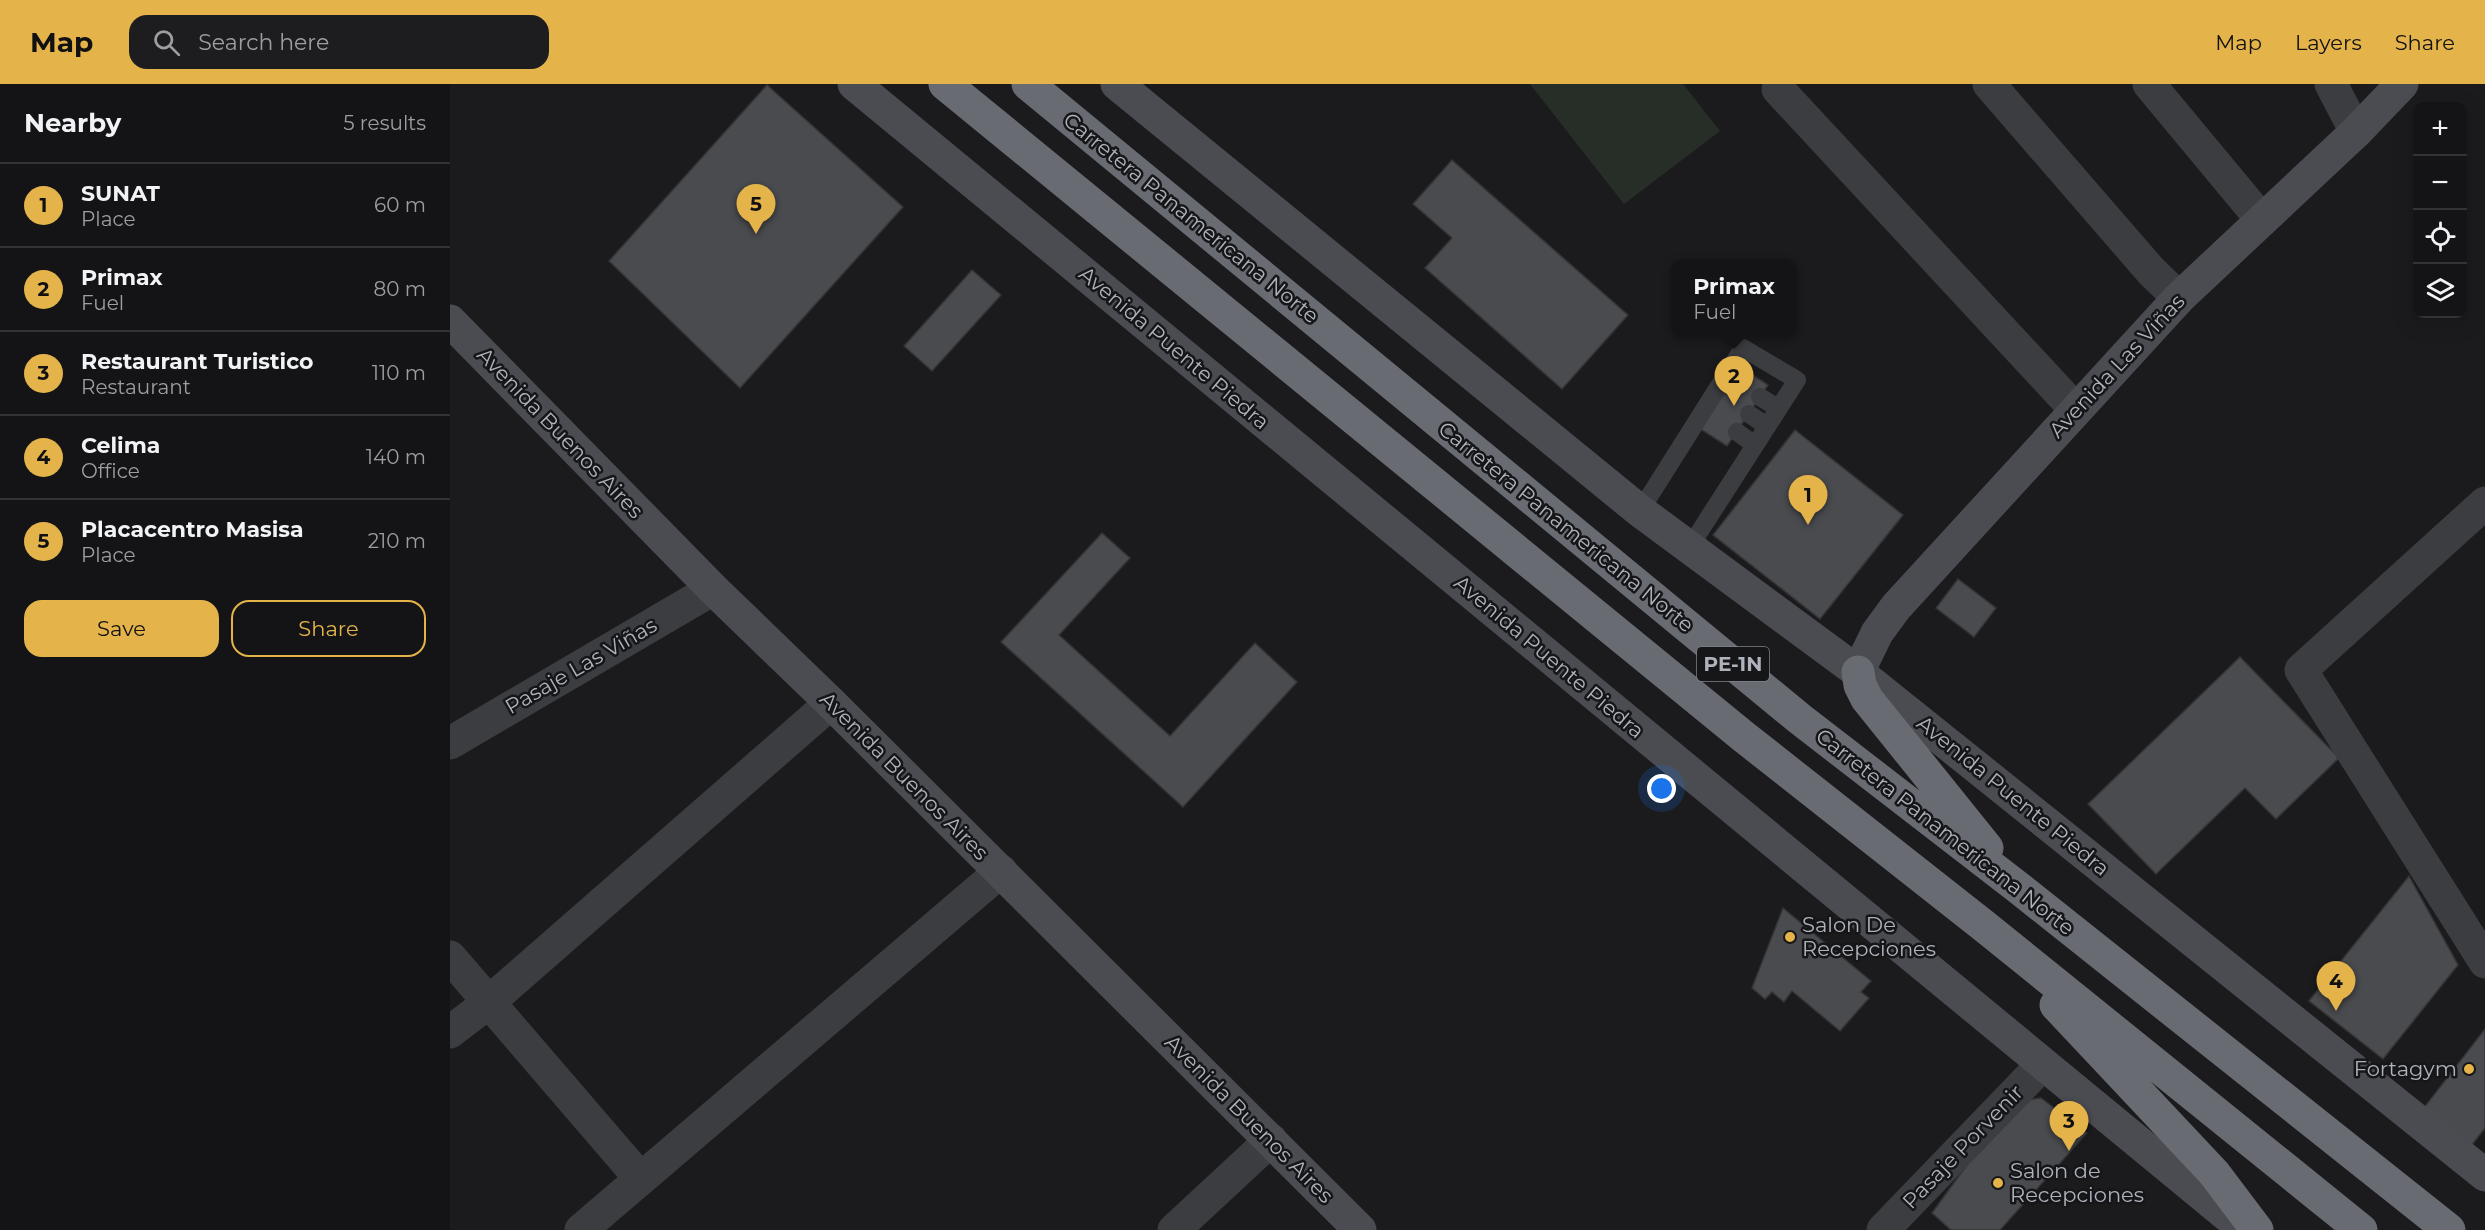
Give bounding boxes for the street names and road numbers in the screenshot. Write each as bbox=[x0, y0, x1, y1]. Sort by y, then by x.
street label: Carretera Panamericana Norte bbox=[1059, 107, 1324, 328]
street label: Avenida Puente Piedra bbox=[1074, 261, 1274, 434]
street label: Avenida Las Viñas bbox=[2044, 289, 2190, 443]
street label: Avenida Buenos Aires bbox=[472, 342, 648, 523]
street label: Carretera Panamericana Norte bbox=[1434, 416, 1699, 637]
street label: Avenida Puente Piedra bbox=[1449, 570, 1649, 743]
street label: Pasaje Las Viñas bbox=[500, 612, 661, 719]
road number: PE-1N bbox=[1697, 647, 1769, 681]
street label: Avenida Buenos Aires bbox=[815, 686, 994, 865]
street label: Avenida Puente Piedra bbox=[1912, 710, 2115, 881]
street label: Carretera Panamericana Norte bbox=[1811, 723, 2080, 940]
street label: Avenida Buenos Aires bbox=[1160, 1029, 1339, 1208]
street label: Pasaje Porvenir bbox=[1897, 1080, 2028, 1214]

